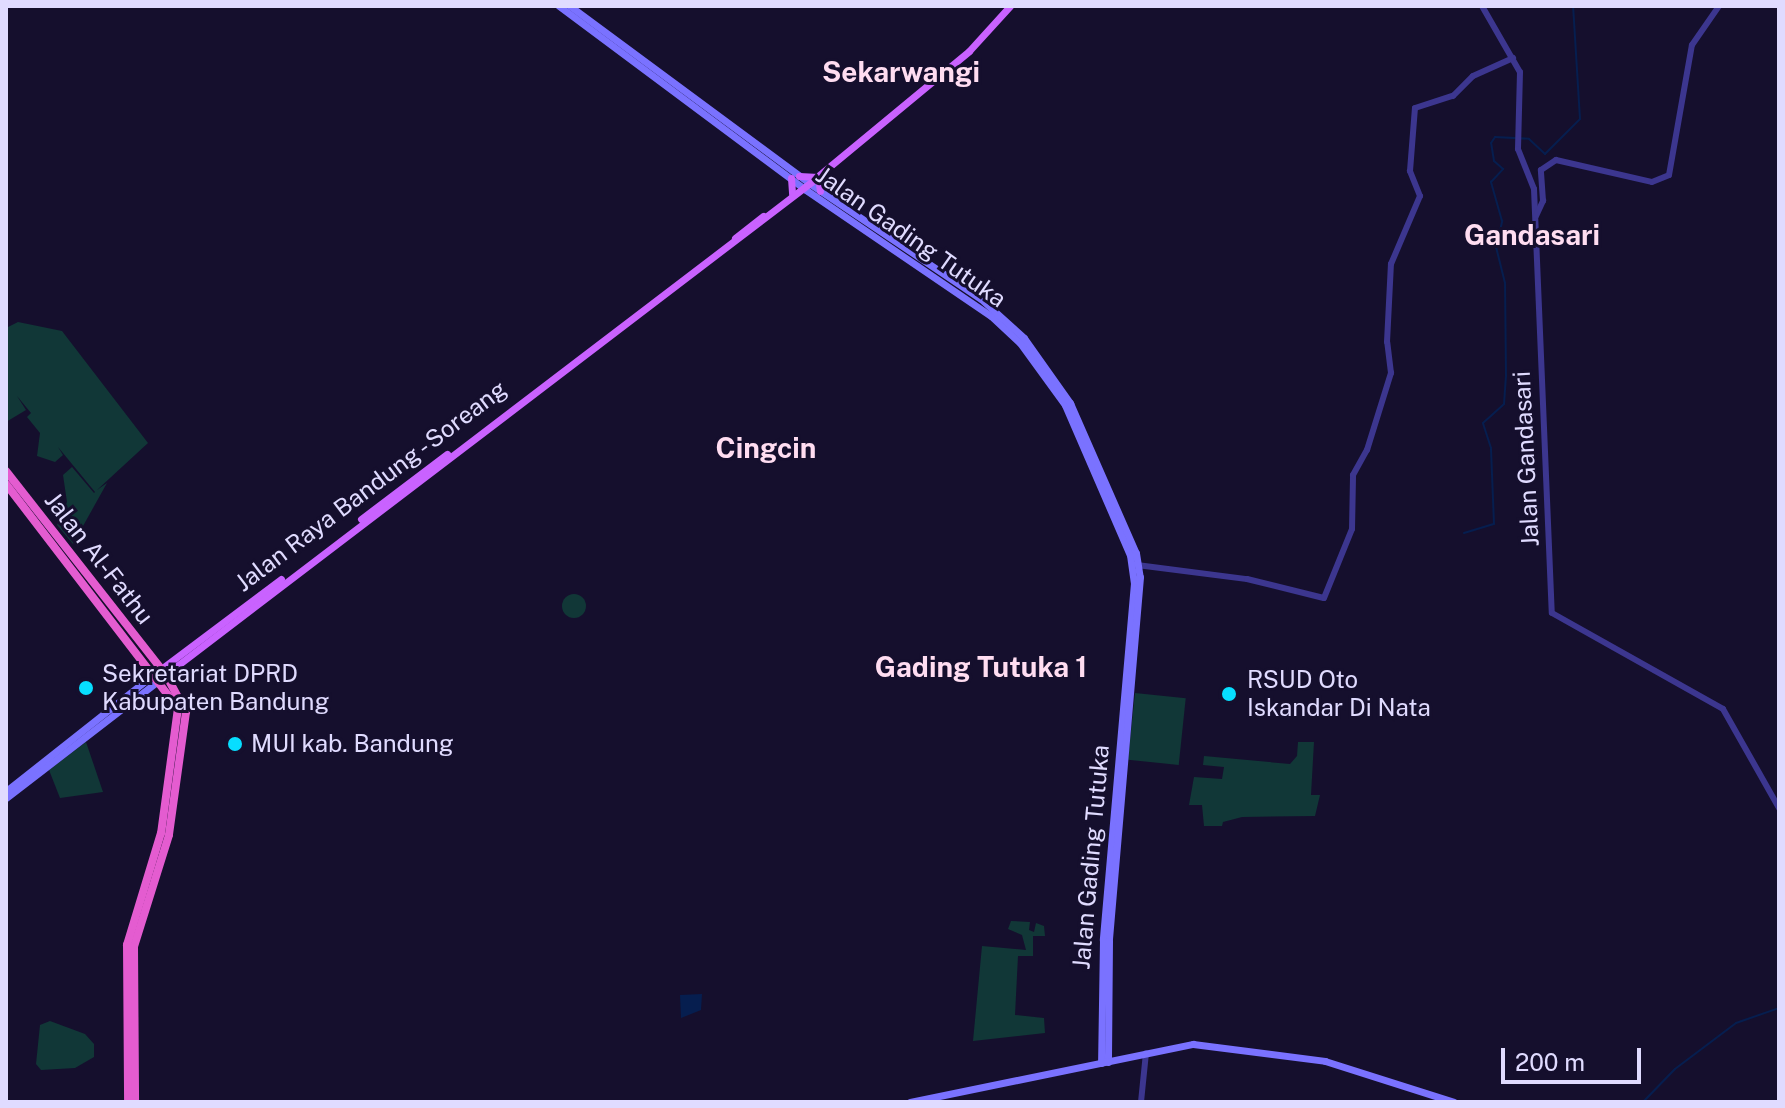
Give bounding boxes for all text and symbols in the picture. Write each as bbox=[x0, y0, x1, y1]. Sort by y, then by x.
district label: Sekarwangi bbox=[822, 55, 980, 89]
street label: Jalan Gading Tutuka bbox=[810, 161, 1012, 313]
district label: Gandasari bbox=[1464, 218, 1600, 252]
street label: Jalan Gandasari bbox=[1507, 371, 1545, 547]
street label: Jalan Raya Bandung - Soreang bbox=[227, 373, 515, 599]
district label: Cingcin bbox=[716, 431, 816, 465]
street label: Jalan Al-Fathu bbox=[39, 486, 159, 630]
district label: Gading Tutuka 1 bbox=[875, 650, 1087, 684]
place label: Sekretariat DPRD Kabupaten Bandung bbox=[102, 660, 329, 716]
place label: RSUD Oto Iskandar Di Nata bbox=[1247, 666, 1431, 722]
marker: Sekretariat DPRD Kabupaten Bandung bbox=[77, 679, 95, 697]
marker: RSUD Oto Iskandar Di Nata bbox=[1218, 683, 1240, 705]
place label: MUI kab. Bandung bbox=[251, 730, 454, 758]
marker: MUI kab. Bandung bbox=[226, 735, 244, 753]
street label: Jalan Gading Tutuka bbox=[1067, 744, 1115, 970]
scale bar bbox=[1505, 1032, 1645, 1082]
text: 200 m bbox=[1515, 1048, 1585, 1076]

